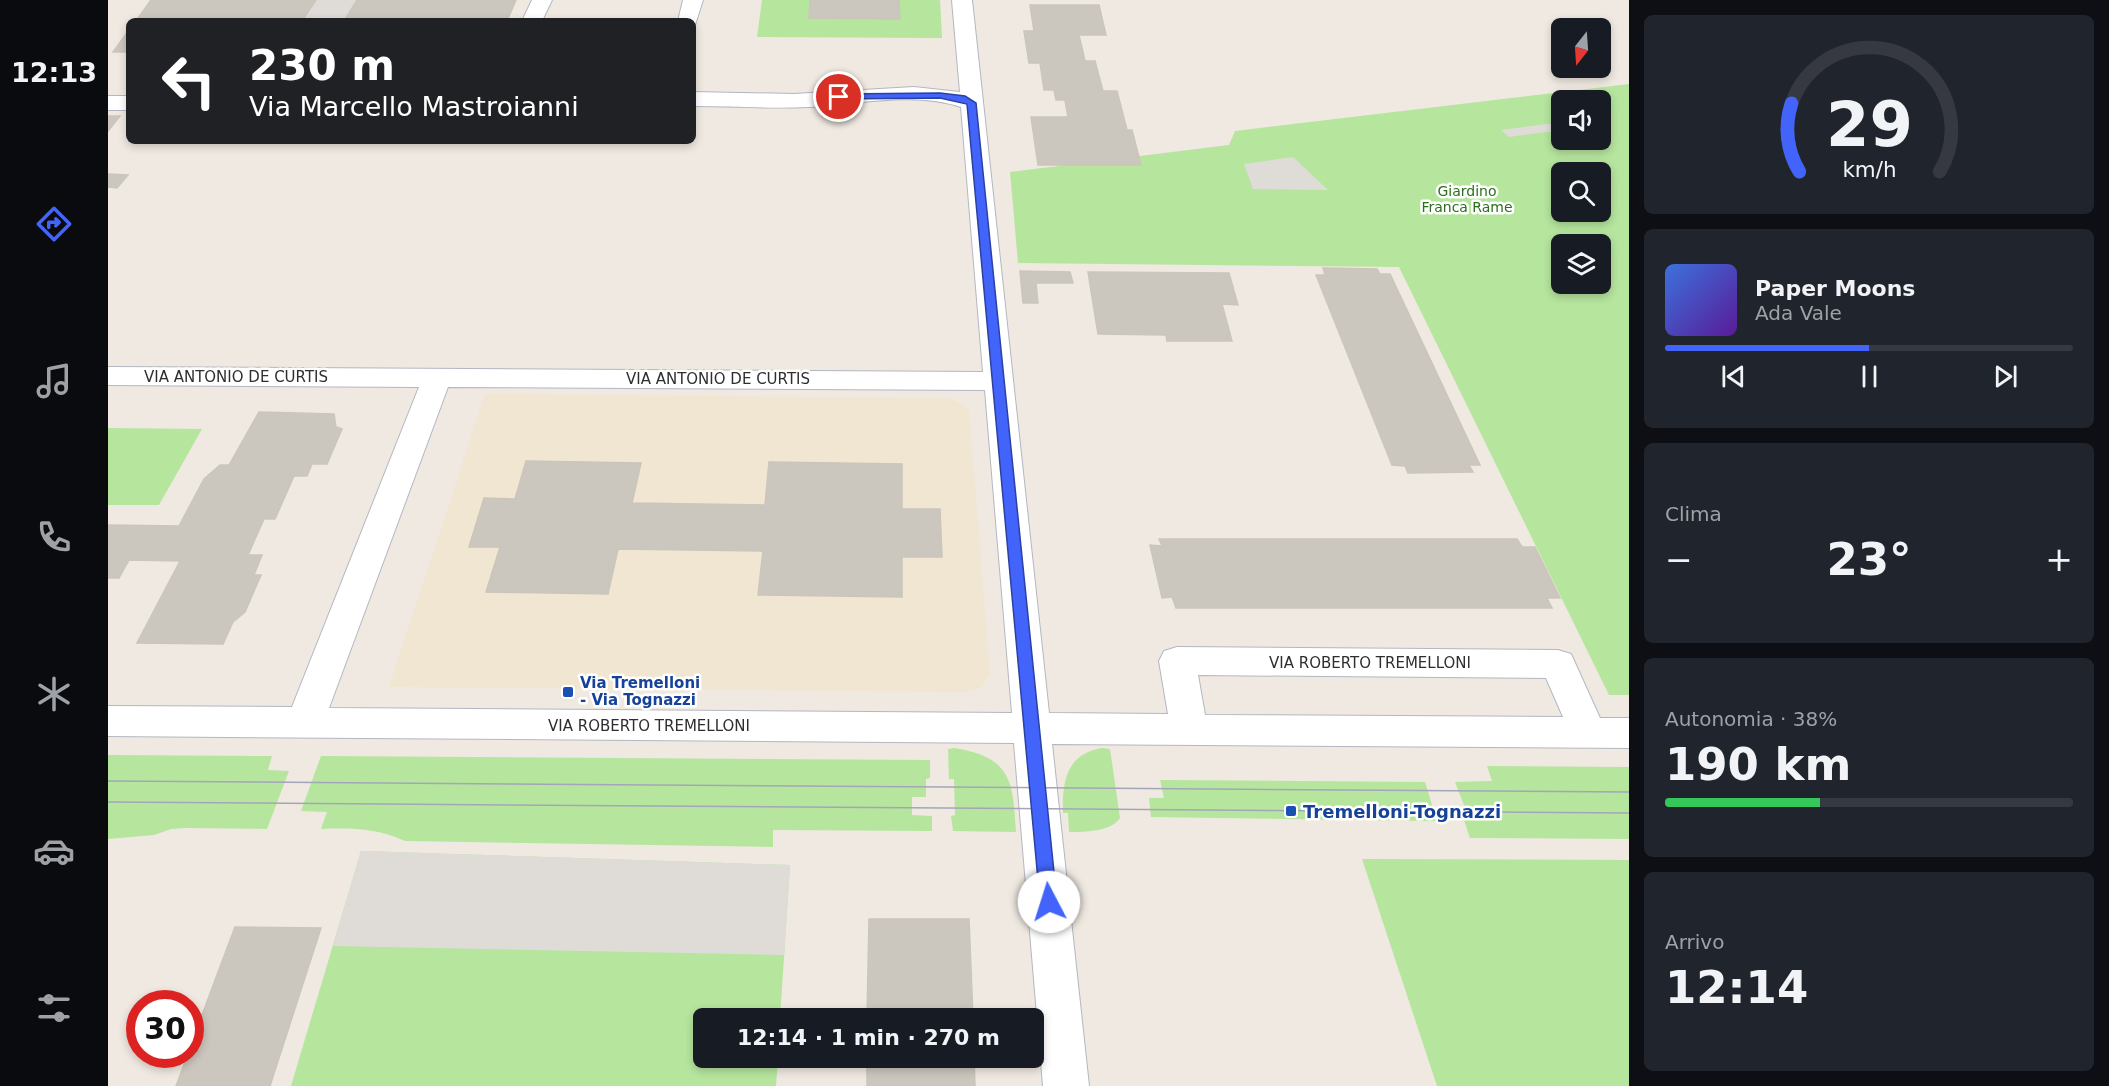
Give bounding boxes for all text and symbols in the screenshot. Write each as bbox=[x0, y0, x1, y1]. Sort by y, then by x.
north arrow bbox=[1551, 18, 1611, 78]
map controls bbox=[1551, 18, 1611, 294]
text: 230 m bbox=[249, 41, 395, 90]
icon: left bbox=[150, 42, 228, 120]
text: 12:13 bbox=[11, 57, 97, 88]
pin bbox=[813, 71, 864, 122]
icon: arrive bbox=[822, 80, 855, 113]
text: 29 bbox=[1826, 88, 1912, 161]
button: sound bbox=[1551, 90, 1611, 150]
text: Via Marcello Mastroianni bbox=[249, 91, 579, 122]
text: km/h bbox=[1842, 157, 1896, 182]
button: search bbox=[1551, 162, 1611, 222]
park label: Giardino Franca Rame bbox=[1421, 183, 1513, 215]
icon: directions bbox=[33, 203, 75, 245]
button: layers bbox=[1551, 234, 1611, 294]
text: Paper Moons bbox=[1755, 276, 1915, 301]
text: Ada Vale bbox=[1755, 301, 1842, 325]
icon: music bbox=[33, 360, 75, 402]
icon: previous bbox=[1717, 360, 1750, 393]
icon: pause bbox=[1853, 360, 1886, 393]
icon: next bbox=[1989, 360, 2022, 393]
street label: VIA ANTONIO DE CURTIS bbox=[144, 368, 328, 386]
street label: VIA ANTONIO DE CURTIS bbox=[626, 370, 810, 388]
text: Clima bbox=[1665, 502, 1722, 526]
icon: phone bbox=[33, 516, 75, 558]
text: 23° bbox=[1826, 533, 1912, 586]
text: − bbox=[1665, 540, 1693, 579]
text: + bbox=[2045, 540, 2073, 579]
street label: VIA ROBERTO TREMELLONI bbox=[1269, 654, 1471, 672]
icon: climate bbox=[33, 673, 75, 715]
place label: Via Tremelloni - Via Tognazzi bbox=[580, 674, 700, 709]
marker: Via Tremelloni - Via Tognazzi bbox=[561, 685, 575, 699]
text: Autonomia · 38% bbox=[1665, 707, 1837, 731]
street label: VIA ROBERTO TREMELLONI bbox=[548, 717, 750, 735]
text: 190 km bbox=[1665, 738, 1851, 791]
place label: Tremelloni-Tognazzi bbox=[1303, 801, 1501, 822]
marker: Tremelloni-Tognazzi bbox=[1284, 804, 1298, 818]
icon: car bbox=[33, 830, 75, 872]
position arrow bbox=[1017, 870, 1081, 934]
text: Arrivo bbox=[1665, 930, 1724, 954]
text: 12:14 bbox=[1665, 961, 1808, 1014]
icon: filters bbox=[33, 987, 75, 1029]
speed limit sign: 30 bbox=[126, 990, 204, 1068]
text: 12:14 · 1 min · 270 m bbox=[737, 1025, 1000, 1050]

